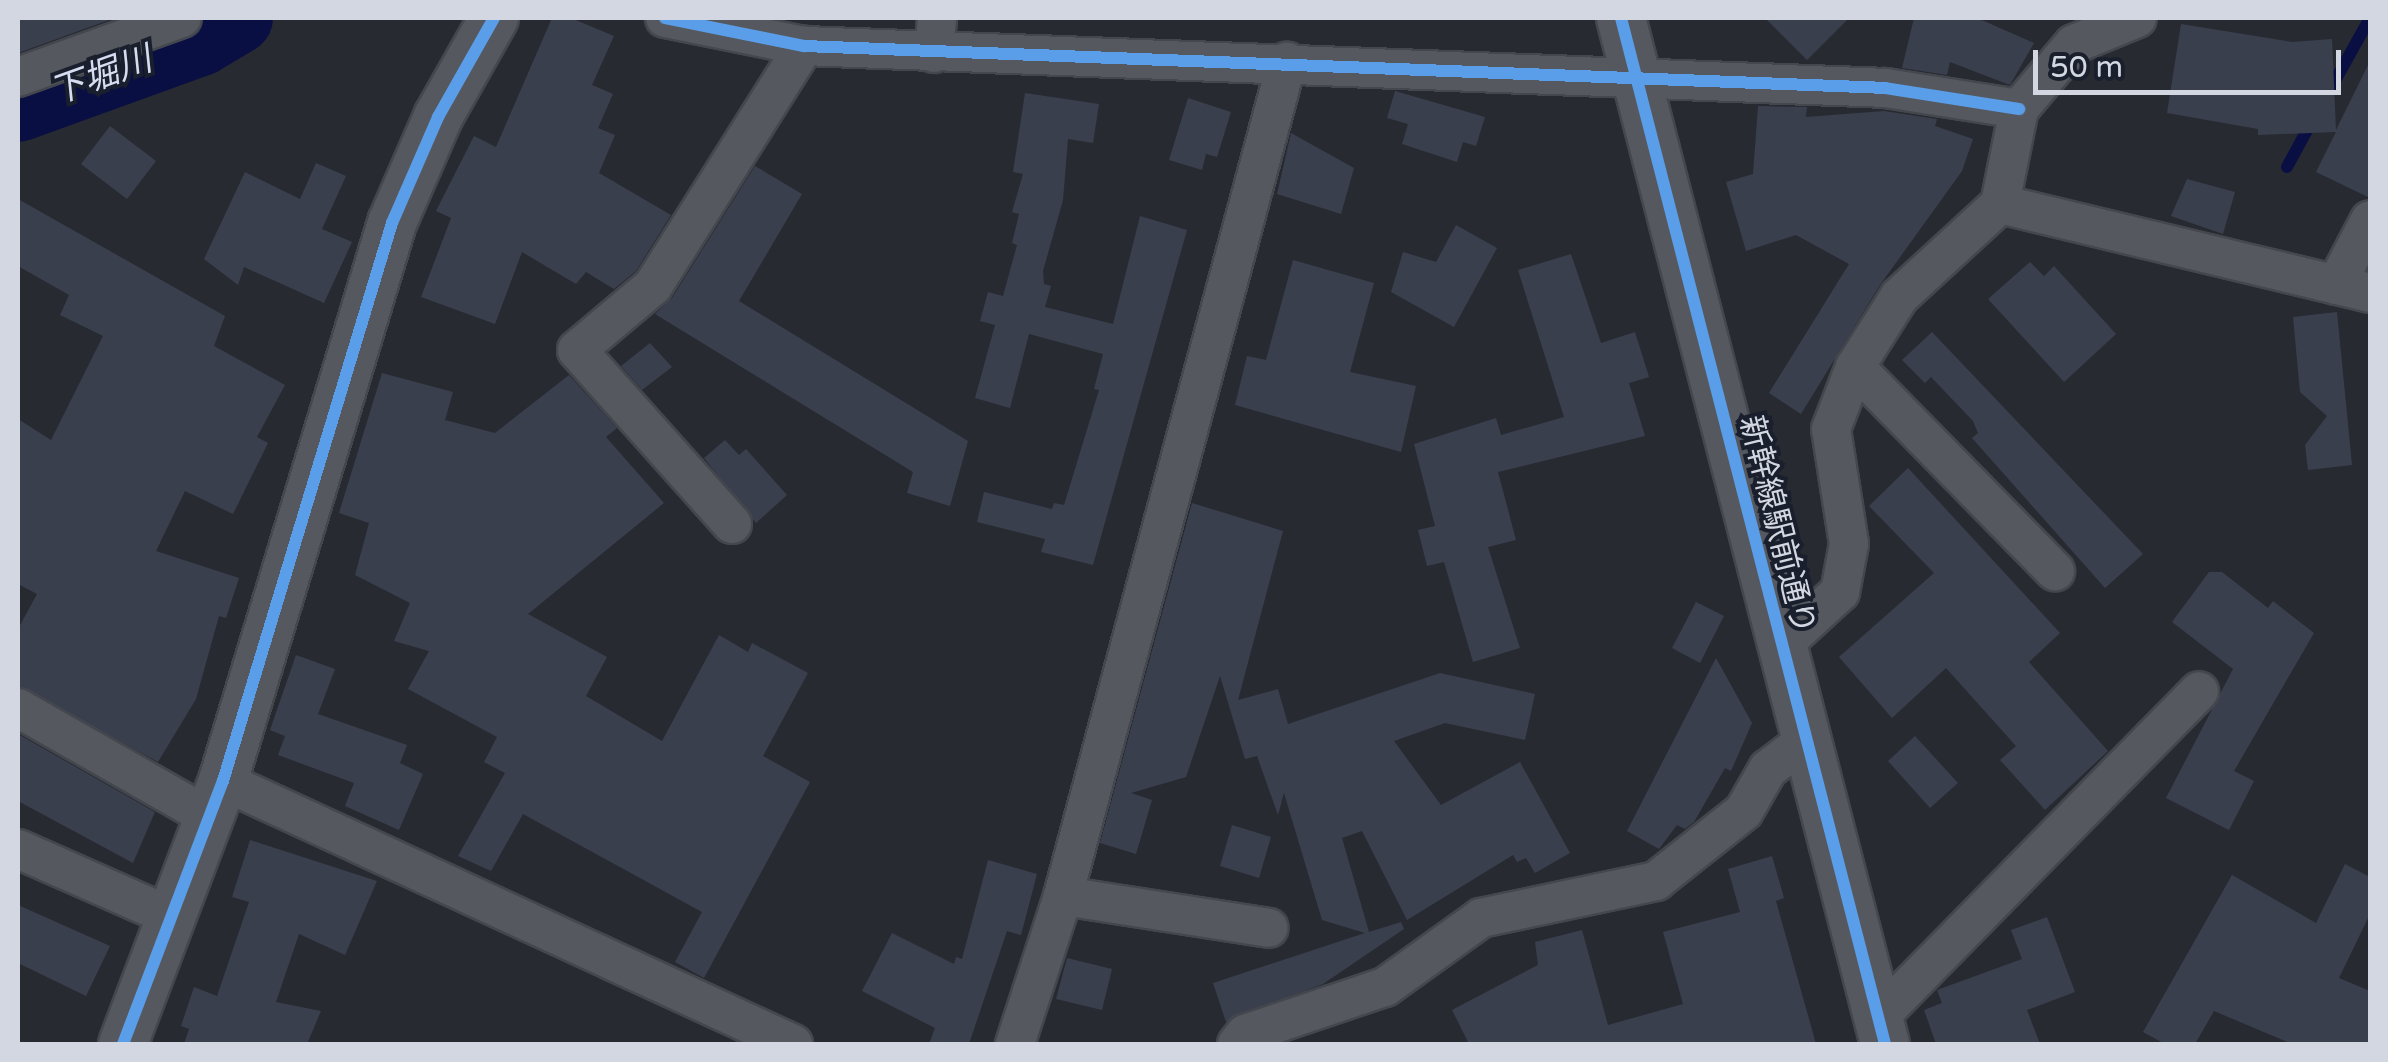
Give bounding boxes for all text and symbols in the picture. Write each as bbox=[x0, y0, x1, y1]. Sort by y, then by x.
scale bar bbox=[2038, 30, 2346, 92]
water label: 下堀川 bbox=[44, 38, 158, 114]
text: 50 m bbox=[2050, 49, 2123, 86]
street label: 新幹線駅前通り bbox=[1731, 412, 1823, 638]

